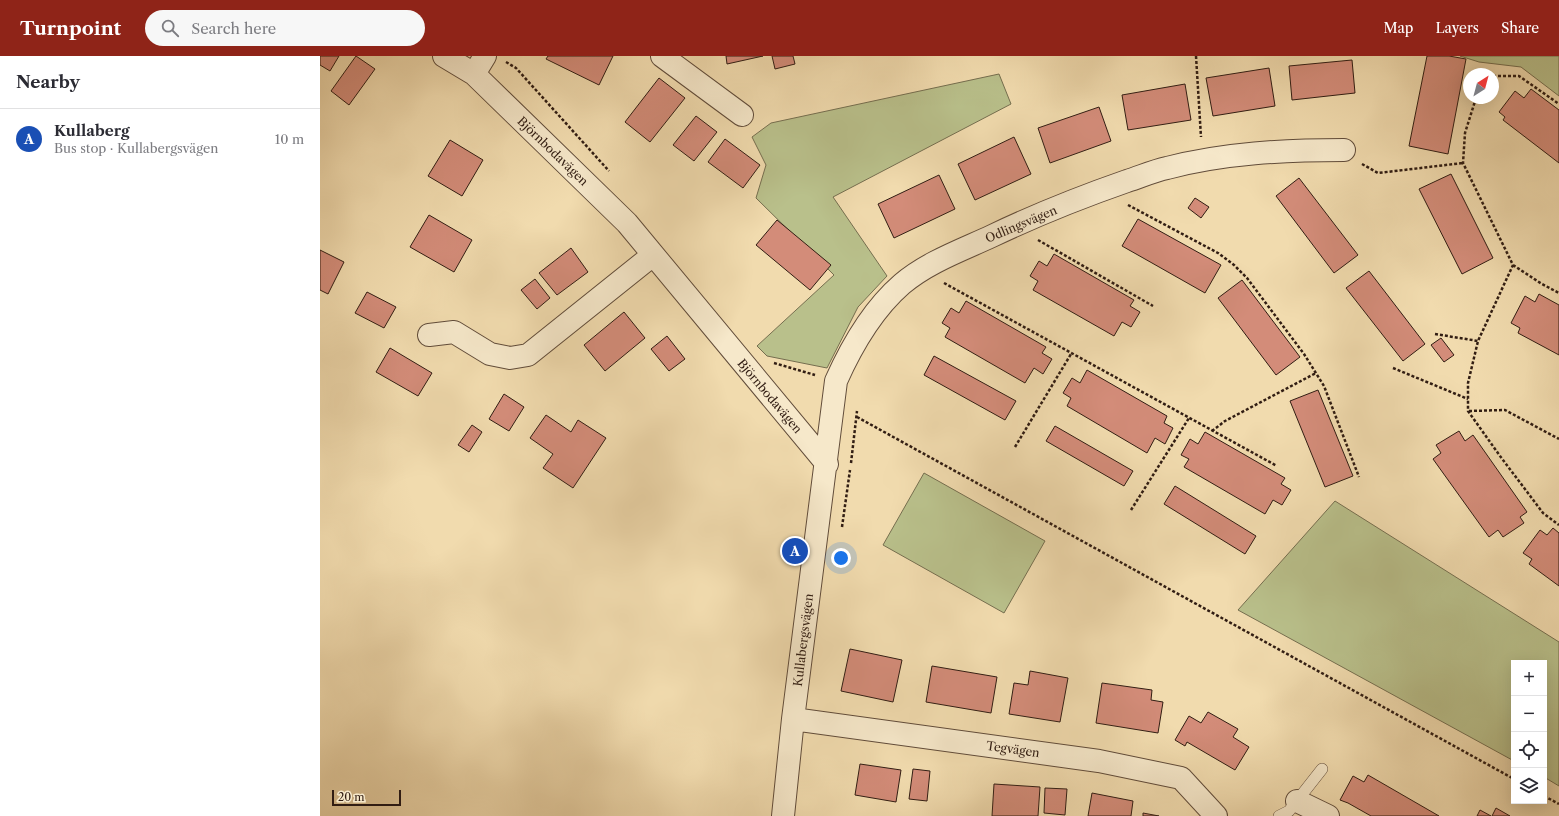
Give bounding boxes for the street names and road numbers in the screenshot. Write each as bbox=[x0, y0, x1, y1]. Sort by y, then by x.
street label: Björnbodavägen bbox=[514, 113, 592, 189]
street label: Odlingsvägen bbox=[983, 202, 1060, 246]
street label: Björnbodavägen bbox=[735, 356, 806, 437]
street label: Kullabergsvägen bbox=[790, 592, 816, 687]
street label: Tegvägen bbox=[985, 738, 1041, 760]

